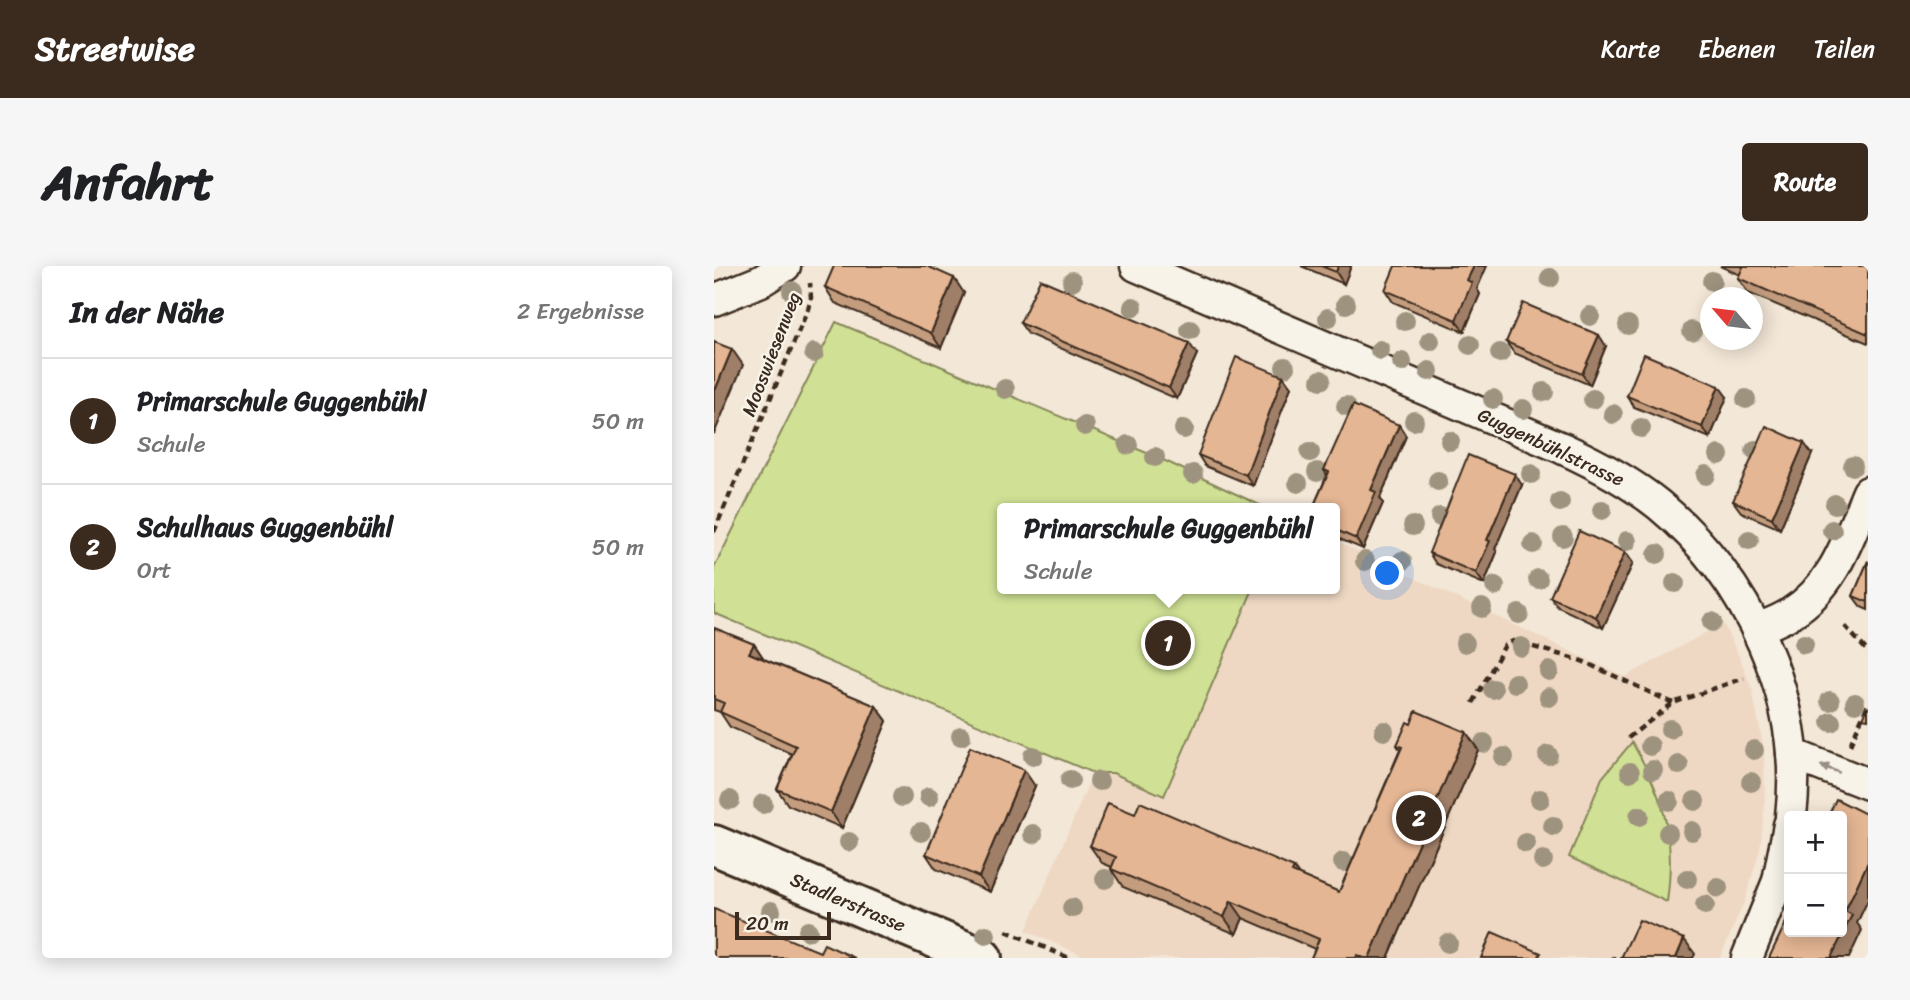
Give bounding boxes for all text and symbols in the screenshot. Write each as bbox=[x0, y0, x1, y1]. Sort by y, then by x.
text: Streetwise bbox=[35, 20, 195, 78]
text: Karte bbox=[1601, 28, 1660, 70]
text: Ebenen bbox=[1698, 28, 1776, 70]
text: Teilen bbox=[1814, 28, 1875, 70]
text: Anfahrt bbox=[42, 139, 214, 226]
button: Route bbox=[1742, 143, 1868, 221]
text: In der Nähe bbox=[70, 285, 224, 339]
street label: Mooswiesenweg bbox=[732, 287, 810, 421]
north arrow bbox=[1700, 287, 1763, 350]
text: 2 Ergebnisse bbox=[517, 291, 644, 332]
text: Primarschule Guggenbühl bbox=[137, 378, 426, 424]
street label: Guggenbühlstrasse bbox=[1472, 398, 1630, 496]
text: 1 bbox=[88, 401, 98, 442]
text: 50 m bbox=[592, 401, 644, 442]
text: Schule bbox=[137, 424, 206, 465]
popup bbox=[997, 503, 1340, 594]
text: Schulhaus Guggenbühl bbox=[137, 504, 393, 550]
text: Primarschule Guggenbühl bbox=[1024, 505, 1313, 551]
text: 2 bbox=[86, 527, 100, 568]
text: 50 m bbox=[592, 527, 644, 568]
text: Ort bbox=[137, 550, 171, 591]
text: Schule bbox=[1024, 551, 1093, 592]
your location bbox=[1370, 556, 1404, 590]
pin: 1 bbox=[1145, 617, 1191, 669]
one-way arrow bbox=[1820, 763, 1841, 774]
pin: 2 bbox=[1396, 792, 1442, 844]
map controls bbox=[1784, 811, 1847, 937]
button: + bbox=[1784, 811, 1847, 874]
street label: Stadlerstrasse bbox=[785, 863, 911, 941]
button: − bbox=[1784, 874, 1847, 937]
text: 20 m bbox=[746, 907, 789, 940]
scale bar bbox=[735, 909, 831, 941]

